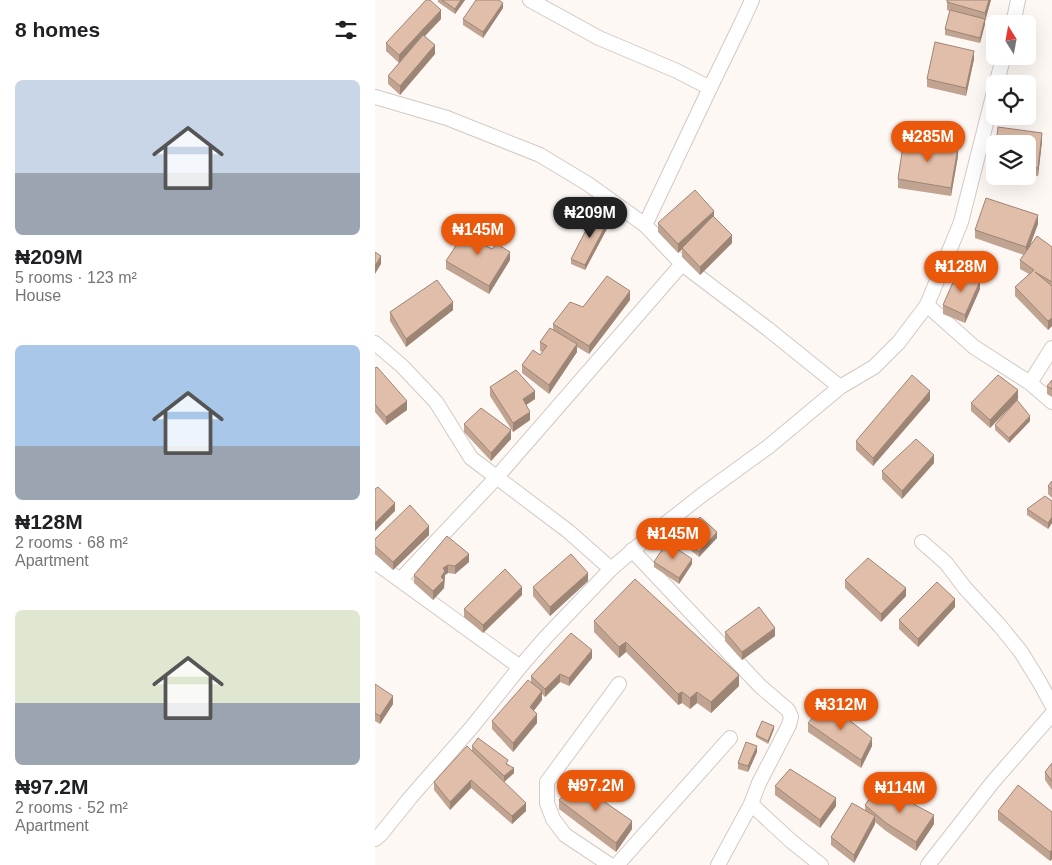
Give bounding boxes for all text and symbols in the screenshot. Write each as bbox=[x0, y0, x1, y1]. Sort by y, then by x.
north arrow bbox=[986, 15, 1036, 65]
map controls bbox=[986, 15, 1036, 185]
icon: filters bbox=[332, 16, 360, 44]
text: 8 homes bbox=[15, 18, 100, 41]
button: locate bbox=[986, 75, 1036, 125]
icon: home bbox=[143, 113, 233, 203]
pin: ₦285M bbox=[893, 120, 963, 163]
text: ₦285M bbox=[902, 128, 954, 145]
button: layers bbox=[986, 135, 1036, 185]
pin: ₦209M bbox=[555, 196, 625, 239]
text: ₦209M bbox=[564, 204, 616, 221]
pin: ₦145M bbox=[443, 214, 513, 256]
text: ₦145M bbox=[452, 221, 504, 238]
text: ₦209M bbox=[15, 245, 83, 268]
pin: ₦128M bbox=[926, 250, 996, 293]
text: ₦128M bbox=[935, 258, 987, 275]
text: 5 rooms · 123 m² bbox=[15, 269, 137, 286]
text: House bbox=[15, 287, 61, 304]
icon: home bbox=[143, 378, 233, 468]
text: ₦128M bbox=[15, 510, 83, 533]
pin: ₦145M bbox=[638, 518, 708, 560]
text: ₦145M bbox=[647, 525, 699, 542]
text: 2 rooms · 68 m² bbox=[15, 534, 128, 551]
text: Apartment bbox=[15, 552, 89, 569]
icon: home bbox=[143, 643, 233, 733]
pin: ₦312M bbox=[806, 688, 876, 731]
text: ₦312M bbox=[815, 696, 867, 713]
pin: ₦97.2M bbox=[555, 770, 637, 812]
pin: ₦114M bbox=[865, 772, 935, 814]
text: ₦97.2M bbox=[15, 775, 89, 798]
text: ₦97.2M bbox=[568, 777, 624, 794]
text: ₦114M bbox=[875, 779, 925, 796]
text: 2 rooms · 52 m² bbox=[15, 799, 128, 816]
text: Apartment bbox=[15, 817, 89, 834]

